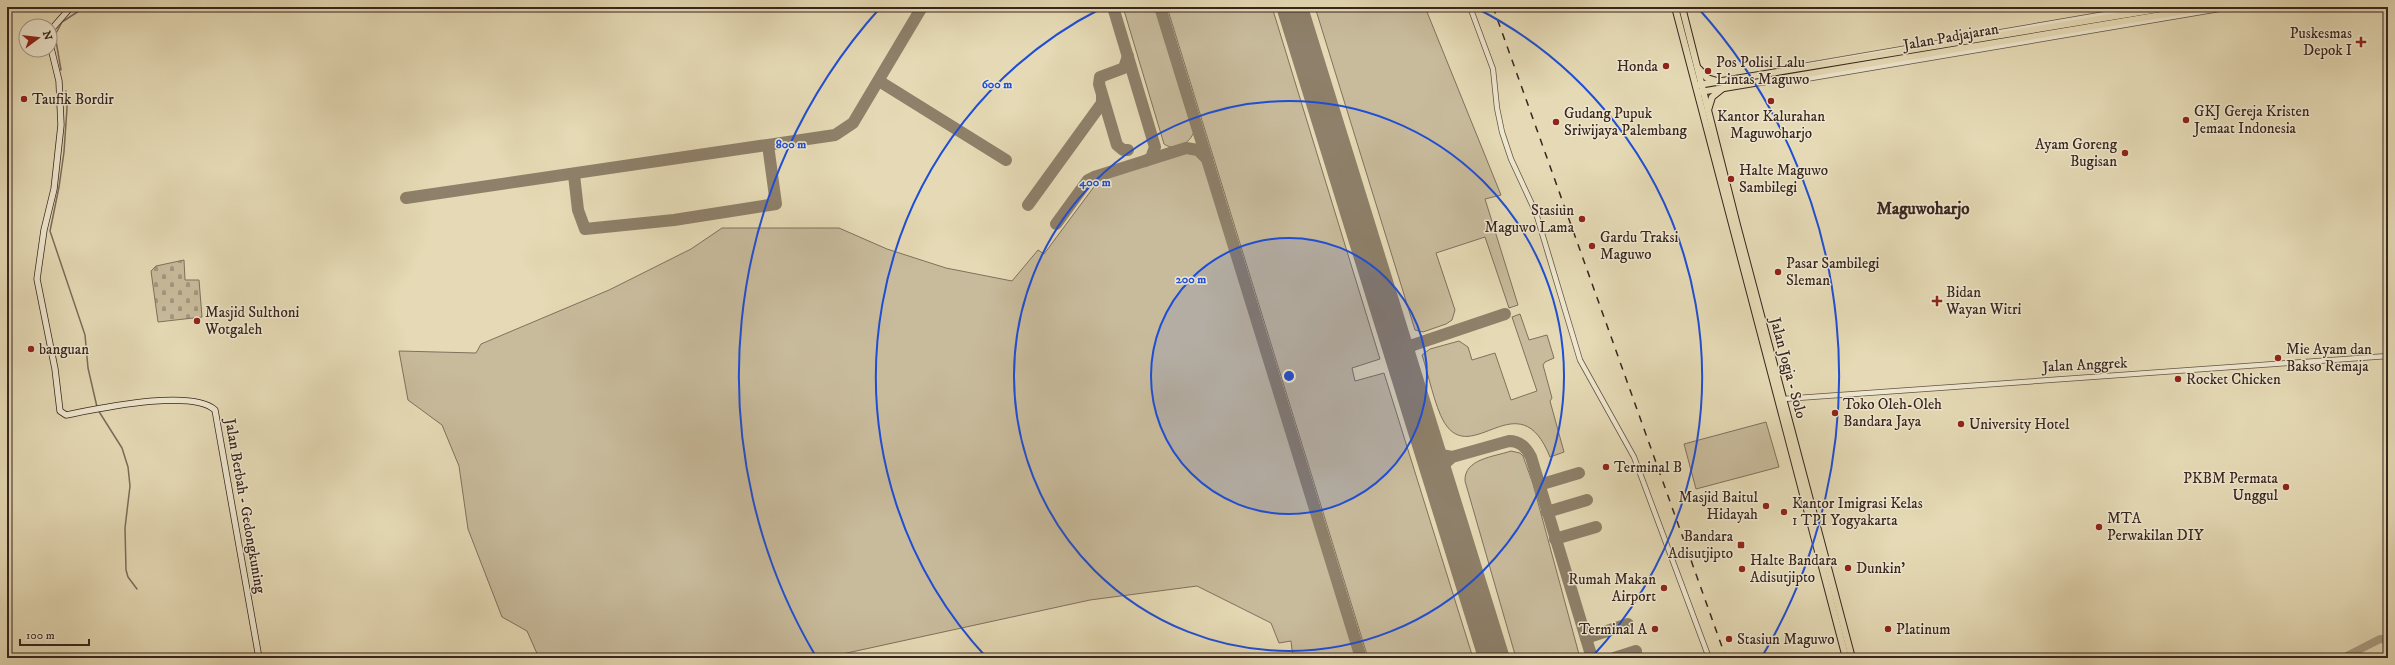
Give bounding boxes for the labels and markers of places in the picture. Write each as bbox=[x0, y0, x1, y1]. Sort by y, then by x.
place label: Puskesmas Depok I bbox=[2290, 24, 2352, 60]
marker: Puskesmas Depok I bbox=[2355, 36, 2367, 48]
place label: Pos Polisi Lalu Lintas Maguwo bbox=[1716, 53, 1809, 89]
place label: Honda bbox=[1617, 57, 1659, 76]
marker: Honda bbox=[1661, 61, 1671, 71]
marker: Pos Polisi Lalu Lintas Maguwo bbox=[1703, 66, 1713, 76]
place label: Taufik Bordir bbox=[32, 90, 114, 109]
marker: Taufik Bordir bbox=[19, 94, 29, 104]
marker: Kantor Kalurahan Maguwoharjo bbox=[1766, 96, 1776, 106]
place label: GKJ Gereja Kristen Jemaat Indonesia bbox=[2192, 102, 2310, 138]
place label: Gudang Pupuk Sriwijaya Palembang bbox=[1564, 104, 1687, 140]
place label: Kantor Kalurahan Maguwoharjo bbox=[1717, 107, 1825, 143]
marker: GKJ Gereja Kristen Jemaat Indonesia bbox=[2181, 115, 2191, 125]
marker: Gudang Pupuk Sriwijaya Palembang bbox=[1551, 117, 1561, 127]
place label: Ayam Goreng Bugisan bbox=[2035, 135, 2118, 171]
marker: Ayam Goreng Bugisan bbox=[2120, 148, 2130, 158]
place label: Halte Maguwo Sambilegi bbox=[1739, 161, 1828, 197]
marker: Halte Maguwo Sambilegi bbox=[1726, 174, 1736, 184]
place label: Stasiun Maguwo Lama bbox=[1484, 201, 1575, 237]
marker: Stasiun Maguwo Lama bbox=[1577, 214, 1587, 224]
place label: Gardu Traksi Maguwo bbox=[1600, 228, 1679, 264]
marker: Gardu Traksi Maguwo bbox=[1587, 241, 1597, 251]
place label: Pasar Sambilegi Sleman bbox=[1786, 254, 1880, 290]
marker: Pasar Sambilegi Sleman bbox=[1773, 267, 1783, 277]
place label: Bidan Wayan Witri bbox=[1945, 283, 2022, 319]
marker: Bidan Wayan Witri bbox=[1931, 295, 1943, 307]
place label: Masjid Sulthoni Wotgaleh bbox=[204, 303, 300, 339]
marker: Masjid Sulthoni Wotgaleh bbox=[192, 316, 202, 326]
place label: banguan bbox=[39, 340, 89, 359]
place label: Mie Ayam dan Bakso Remaja bbox=[2286, 340, 2372, 376]
marker: banguan bbox=[26, 344, 36, 354]
marker: Mie Ayam dan Bakso Remaja bbox=[2273, 353, 2283, 363]
centre of rings bbox=[1282, 369, 1296, 383]
place label: Rocket Chicken bbox=[2186, 370, 2281, 389]
marker: Rocket Chicken bbox=[2173, 374, 2183, 384]
place label: Toko Oleh-Oleh Bandara Jaya bbox=[1843, 395, 1942, 431]
marker: Toko Oleh-Oleh Bandara Jaya bbox=[1830, 408, 1840, 418]
place label: University Hotel bbox=[1969, 415, 2070, 434]
marker: University Hotel bbox=[1956, 419, 1966, 429]
place label: Terminal B bbox=[1614, 458, 1682, 477]
marker: Terminal B bbox=[1601, 462, 1611, 472]
place label: PKBM Permata Unggul bbox=[2183, 469, 2279, 505]
marker: PKBM Permata Unggul bbox=[2281, 482, 2291, 492]
place label: Masjid Baitul Hidayah bbox=[1679, 488, 1758, 524]
place label: Kantor Imigrasi Kelas 1 TPI Yogyakarta bbox=[1792, 494, 1923, 530]
marker: Masjid Baitul Hidayah bbox=[1761, 501, 1771, 511]
marker: Kantor Imigrasi Kelas 1 TPI Yogyakarta bbox=[1779, 507, 1789, 517]
place label: MTA Perwakilan DIY bbox=[2107, 509, 2204, 545]
marker: MTA Perwakilan DIY bbox=[2094, 522, 2104, 532]
place label: Bandara Adisutjipto bbox=[1668, 527, 1734, 563]
marker: Bandara Adisutjipto bbox=[1736, 540, 1746, 550]
place label: Halte Bandara Adisutjipto bbox=[1750, 551, 1838, 587]
place label: Dunkin' bbox=[1856, 559, 1905, 578]
marker: Dunkin' bbox=[1843, 563, 1853, 573]
marker: Halte Bandara Adisutjipto bbox=[1737, 564, 1747, 574]
place label: Rumah Makan Airport bbox=[1568, 570, 1656, 606]
marker: Rumah Makan Airport bbox=[1659, 583, 1669, 593]
place label: Terminal A bbox=[1579, 620, 1647, 639]
place label: Platinum bbox=[1896, 620, 1950, 639]
marker: Terminal A bbox=[1650, 624, 1660, 634]
marker: Platinum bbox=[1883, 624, 1893, 634]
place label: Stasiun Maguwo bbox=[1737, 630, 1835, 649]
marker: Stasiun Maguwo bbox=[1724, 634, 1734, 644]

